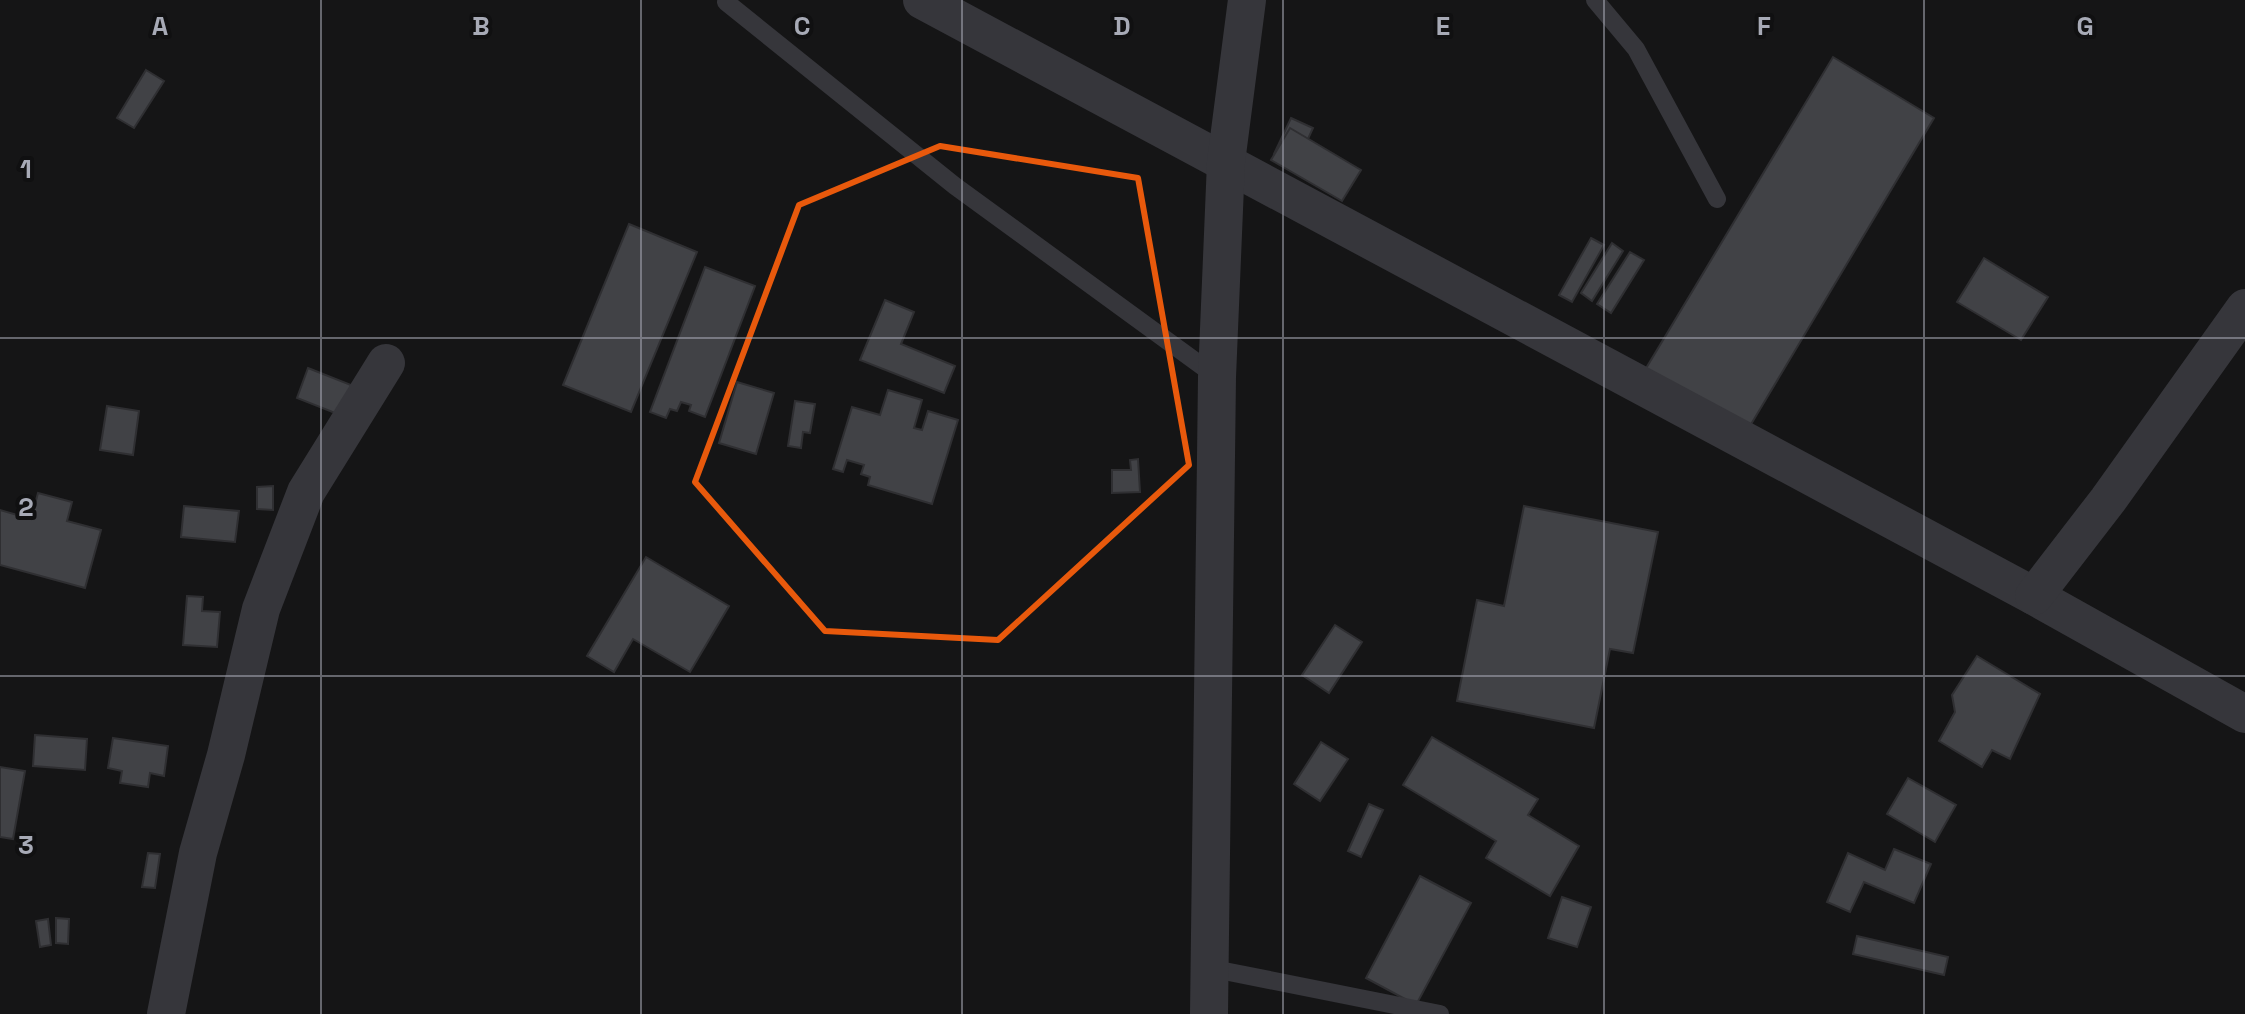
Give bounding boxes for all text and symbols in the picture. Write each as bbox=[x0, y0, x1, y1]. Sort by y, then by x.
text: A bbox=[152, 9, 169, 43]
text: B bbox=[472, 9, 490, 43]
text: C bbox=[794, 9, 810, 43]
text: D bbox=[1113, 9, 1131, 43]
text: E bbox=[1436, 9, 1450, 43]
text: F bbox=[1757, 9, 1771, 43]
text: G bbox=[2076, 9, 2094, 43]
text: 1 bbox=[20, 152, 32, 186]
text: 2 bbox=[18, 490, 34, 524]
text: 3 bbox=[18, 828, 34, 862]

